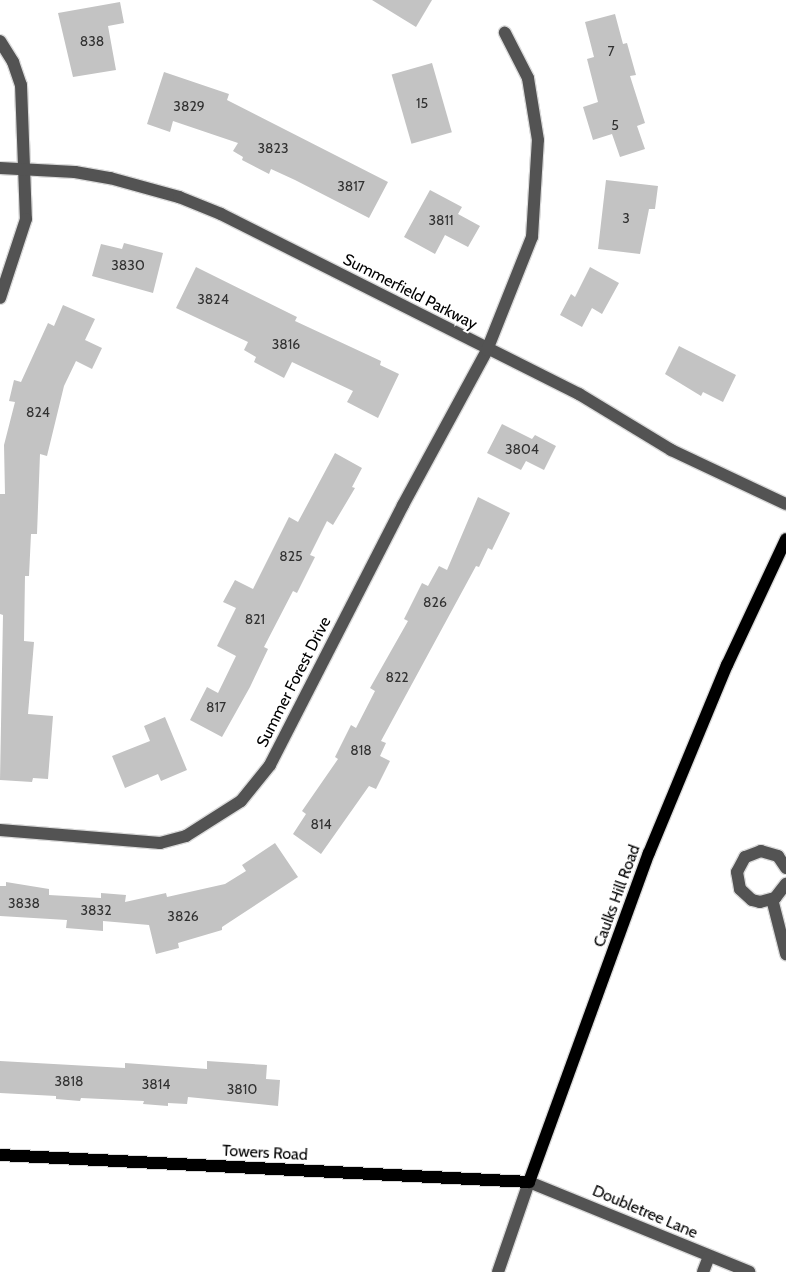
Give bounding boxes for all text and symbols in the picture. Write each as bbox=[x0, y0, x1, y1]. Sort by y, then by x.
house number: 838 bbox=[80, 33, 104, 49]
house number: 7 bbox=[607, 43, 615, 59]
house number: 15 bbox=[416, 95, 428, 111]
house number: 3829 bbox=[173, 98, 205, 114]
house number: 5 bbox=[611, 117, 619, 133]
house number: 3823 bbox=[258, 140, 288, 156]
house number: 3817 bbox=[337, 178, 365, 194]
house number: 3 bbox=[622, 210, 630, 226]
house number: 3811 bbox=[428, 212, 454, 228]
street label: Summerfield Parkway bbox=[340, 250, 480, 334]
house number: 3830 bbox=[111, 257, 145, 273]
house number: 3824 bbox=[197, 291, 229, 307]
house number: 3816 bbox=[272, 336, 300, 352]
house number: 824 bbox=[26, 404, 50, 420]
house number: 3804 bbox=[505, 441, 539, 457]
house number: 825 bbox=[279, 548, 303, 564]
house number: 826 bbox=[423, 594, 447, 610]
house number: 821 bbox=[245, 611, 265, 627]
street label: Summer Forest Drive bbox=[253, 614, 335, 750]
house number: 822 bbox=[385, 669, 409, 685]
house number: 817 bbox=[206, 699, 226, 715]
house number: 818 bbox=[350, 742, 372, 758]
house number: 814 bbox=[310, 816, 332, 832]
street label: Caulks Hill Road bbox=[590, 842, 644, 950]
house number: 3838 bbox=[8, 895, 40, 911]
house number: 3832 bbox=[81, 902, 111, 918]
house number: 3826 bbox=[167, 908, 199, 924]
house number: 3818 bbox=[54, 1073, 84, 1089]
house number: 3814 bbox=[142, 1076, 170, 1092]
house number: 3810 bbox=[227, 1081, 257, 1097]
street label: Towers Road bbox=[222, 1141, 308, 1165]
street label: Doubletree Lane bbox=[589, 1181, 701, 1243]

